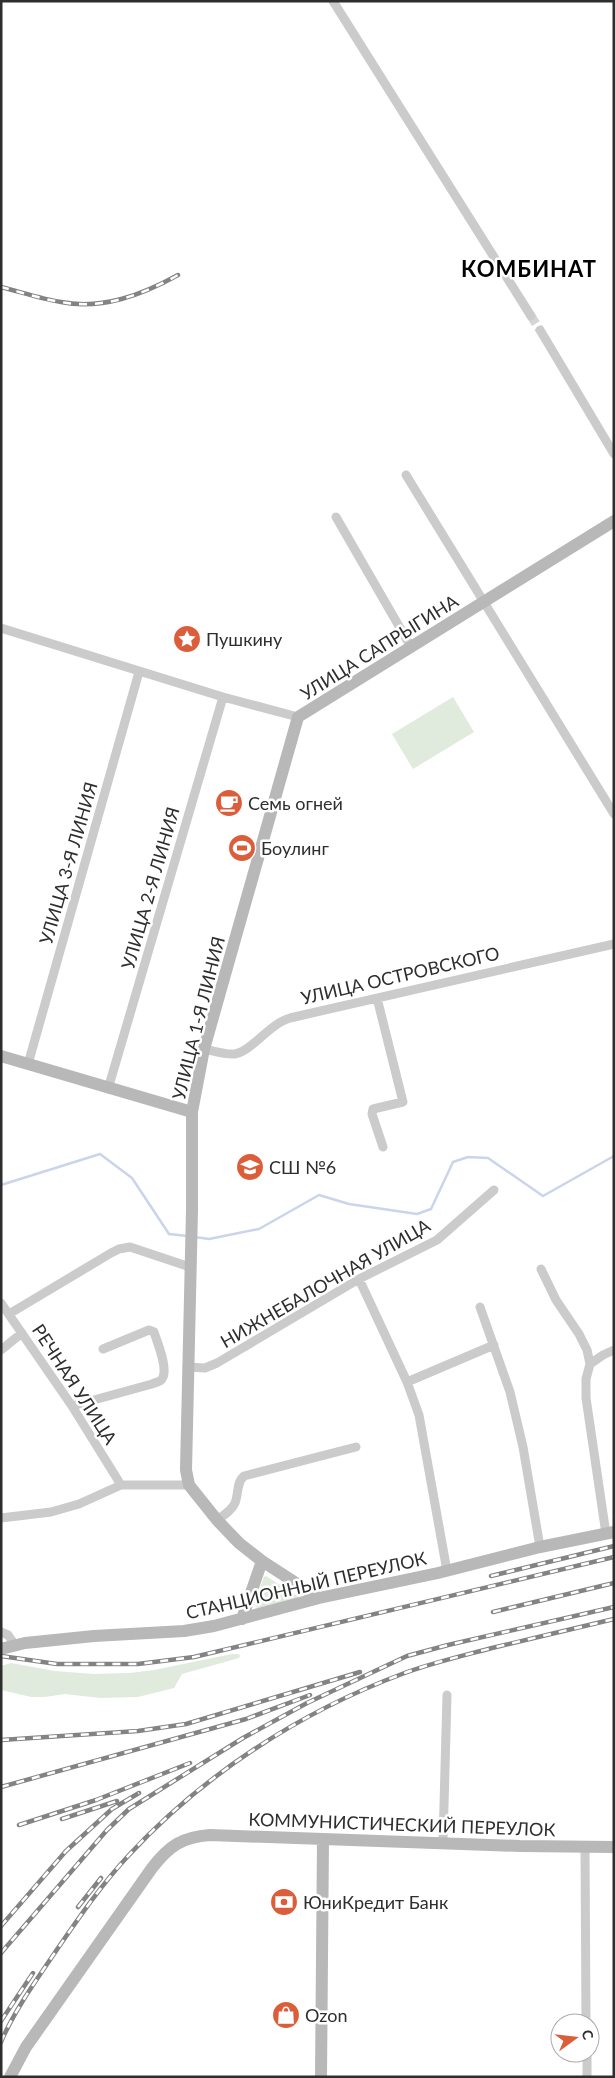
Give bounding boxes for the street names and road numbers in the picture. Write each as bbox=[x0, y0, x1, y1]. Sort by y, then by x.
street label: УЛИЦА САПРЫГИНА bbox=[296, 589, 463, 704]
street label: УЛИЦА 3-Я ЛИНИЯ bbox=[34, 779, 102, 947]
street label: УЛИЦА 2-Я ЛИНИЯ bbox=[116, 804, 184, 972]
street label: УЛИЦА 1-Я ЛИНИЯ bbox=[167, 934, 229, 1102]
street label: УЛИЦА ОСТРОВСКОГО bbox=[299, 941, 501, 1009]
street label: НИЖНЕБАЛОЧНАЯ УЛИЦА bbox=[216, 1213, 435, 1352]
street label: РЕЧНАЯ УЛИЦА bbox=[28, 1320, 122, 1449]
street label: СТАНЦИОННЫЙ ПЕРЕУЛОК bbox=[184, 1547, 428, 1623]
street label: КОММУНИСТИЧЕСКИЙ ПЕРЕУЛОК bbox=[248, 1808, 556, 1840]

